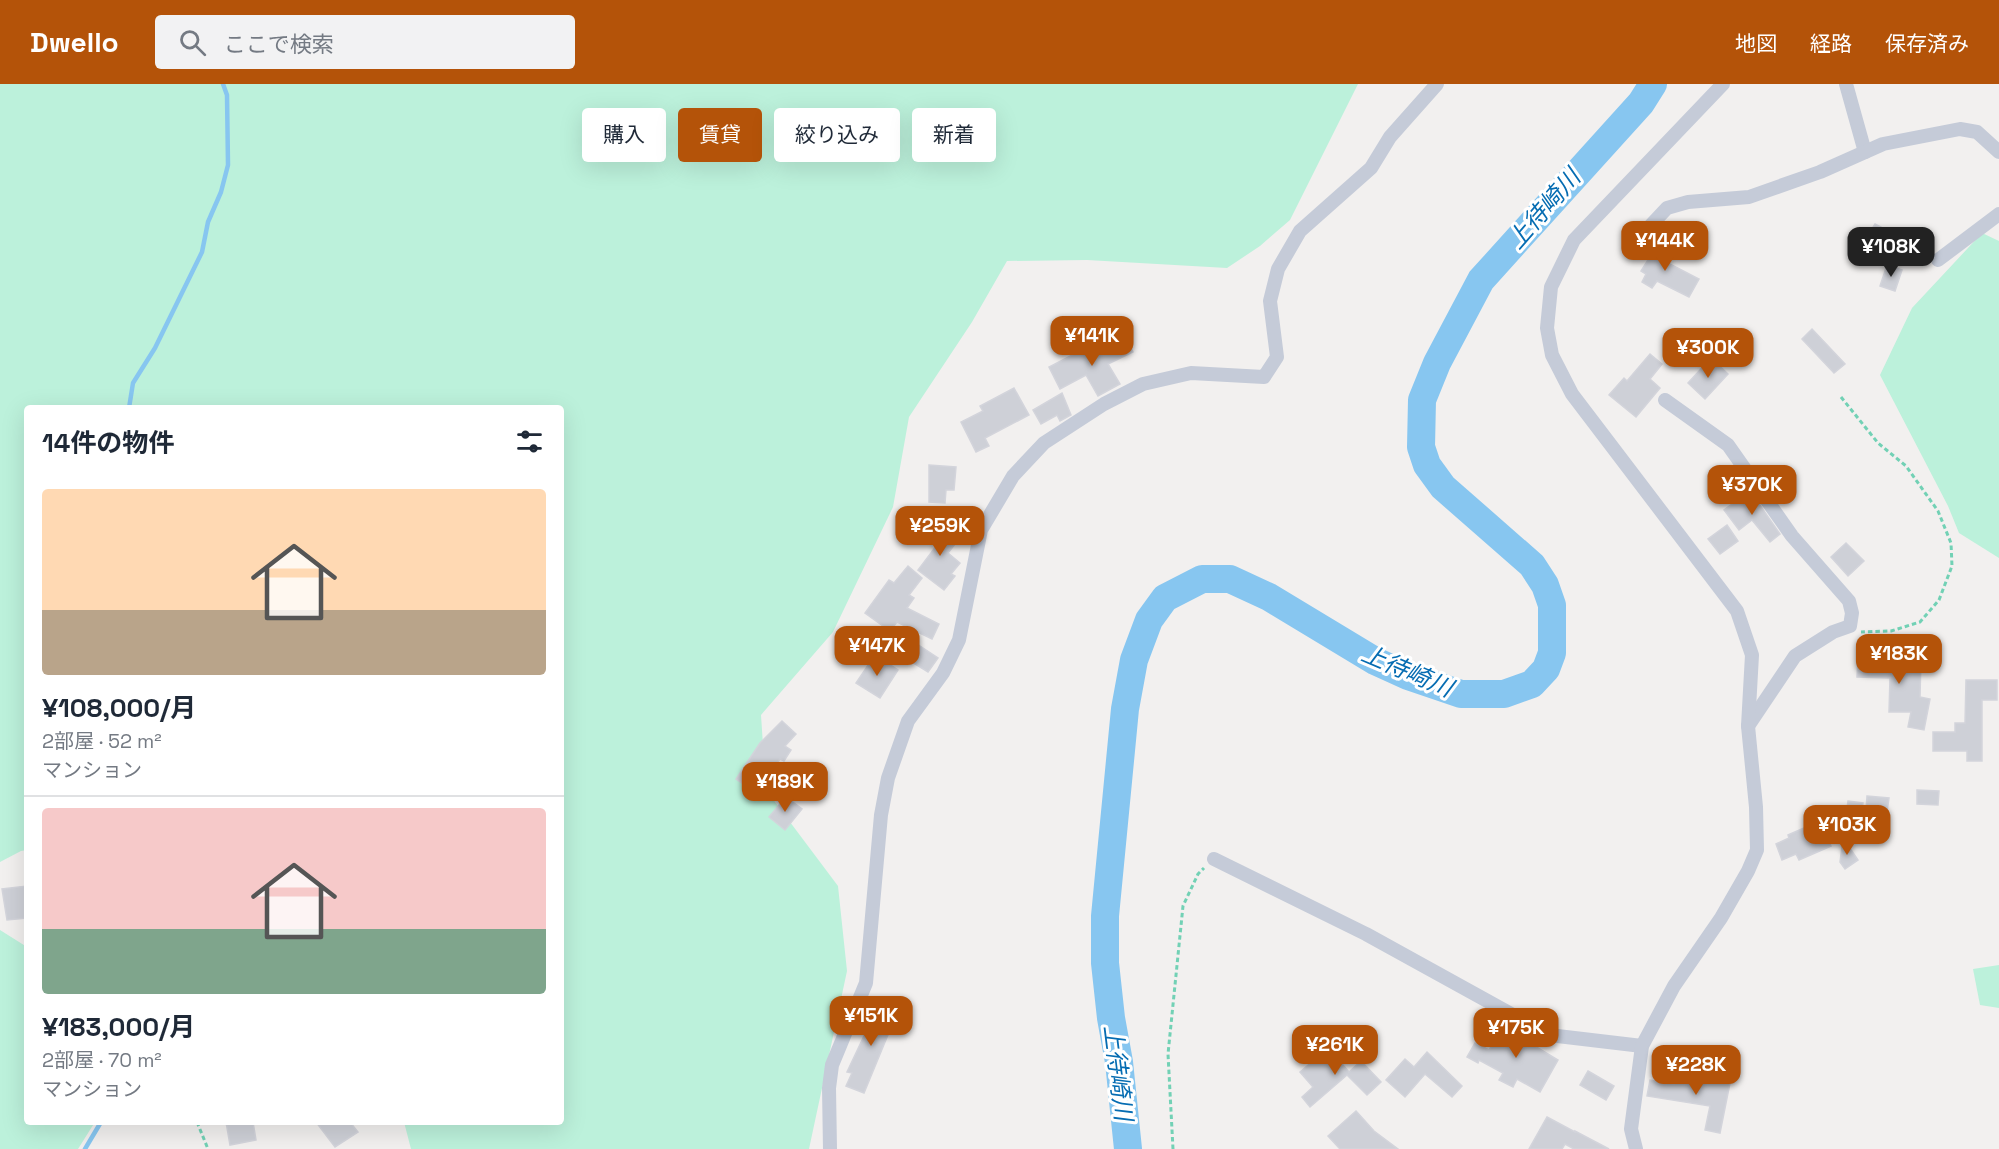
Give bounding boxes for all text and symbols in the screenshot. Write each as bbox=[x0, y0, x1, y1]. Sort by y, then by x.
search box bbox=[155, 15, 575, 69]
text: Dwello bbox=[30, 24, 119, 60]
icon: search bbox=[176, 26, 209, 59]
text: ここで検索 bbox=[224, 30, 334, 58]
text: 地図 bbox=[1735, 30, 1777, 57]
text: 経路 bbox=[1810, 30, 1852, 57]
text: 保存済み bbox=[1885, 30, 1969, 57]
chip: 購入 bbox=[582, 108, 666, 162]
chip: 賃貸 bbox=[678, 108, 762, 162]
chip: 絞り込み bbox=[774, 108, 900, 162]
chip: 新着 bbox=[912, 108, 996, 162]
water label: 上待崎川 bbox=[1500, 160, 1589, 255]
pin: ¥144K bbox=[1623, 221, 1707, 272]
text: ¥144K bbox=[1635, 227, 1695, 253]
pin: ¥108K bbox=[1849, 227, 1933, 278]
text: ¥108K bbox=[1862, 233, 1920, 259]
pin: ¥141K bbox=[1050, 316, 1134, 367]
text: ¥141K bbox=[1065, 322, 1119, 348]
pin: ¥300K bbox=[1666, 328, 1750, 379]
text: ¥300K bbox=[1677, 334, 1740, 360]
icon: filters bbox=[513, 425, 546, 458]
text: 14件の物件 bbox=[42, 426, 174, 460]
pin: ¥370K bbox=[1710, 465, 1794, 516]
text: ¥370K bbox=[1721, 471, 1783, 497]
pin: ¥259K bbox=[898, 506, 982, 557]
text: ¥259K bbox=[909, 512, 971, 538]
icon: home bbox=[240, 528, 348, 636]
pin: ¥147K bbox=[835, 626, 919, 677]
text: ¥147K bbox=[849, 632, 905, 658]
pin: ¥183K bbox=[1857, 634, 1941, 685]
water label: 上待崎川 bbox=[1357, 638, 1460, 705]
text: ¥183K bbox=[1870, 640, 1928, 666]
text: ¥108,000/月 bbox=[42, 691, 196, 725]
text: 2部屋 · 52 m² bbox=[42, 728, 162, 754]
text: マンション bbox=[42, 757, 142, 783]
pin: ¥189K bbox=[743, 762, 827, 813]
text: ¥189K bbox=[756, 768, 814, 794]
pin: ¥103K bbox=[1805, 805, 1889, 856]
text: ¥103K bbox=[1817, 811, 1877, 837]
icon: home bbox=[240, 847, 348, 955]
pin: ¥151K bbox=[829, 996, 913, 1047]
text: ¥151K bbox=[844, 1002, 898, 1028]
pin: ¥175K bbox=[1474, 1008, 1558, 1059]
text: ¥183,000/月 bbox=[42, 1010, 195, 1044]
text: ¥175K bbox=[1487, 1014, 1545, 1040]
water label: 上待崎川 bbox=[1097, 1023, 1140, 1125]
pin: ¥261K bbox=[1293, 1025, 1377, 1076]
text: ¥261K bbox=[1306, 1031, 1364, 1057]
pin: ¥228K bbox=[1654, 1045, 1738, 1096]
text: 2部屋 · 70 m² bbox=[42, 1047, 162, 1073]
text: ¥228K bbox=[1666, 1051, 1726, 1077]
text: マンション bbox=[42, 1076, 142, 1102]

